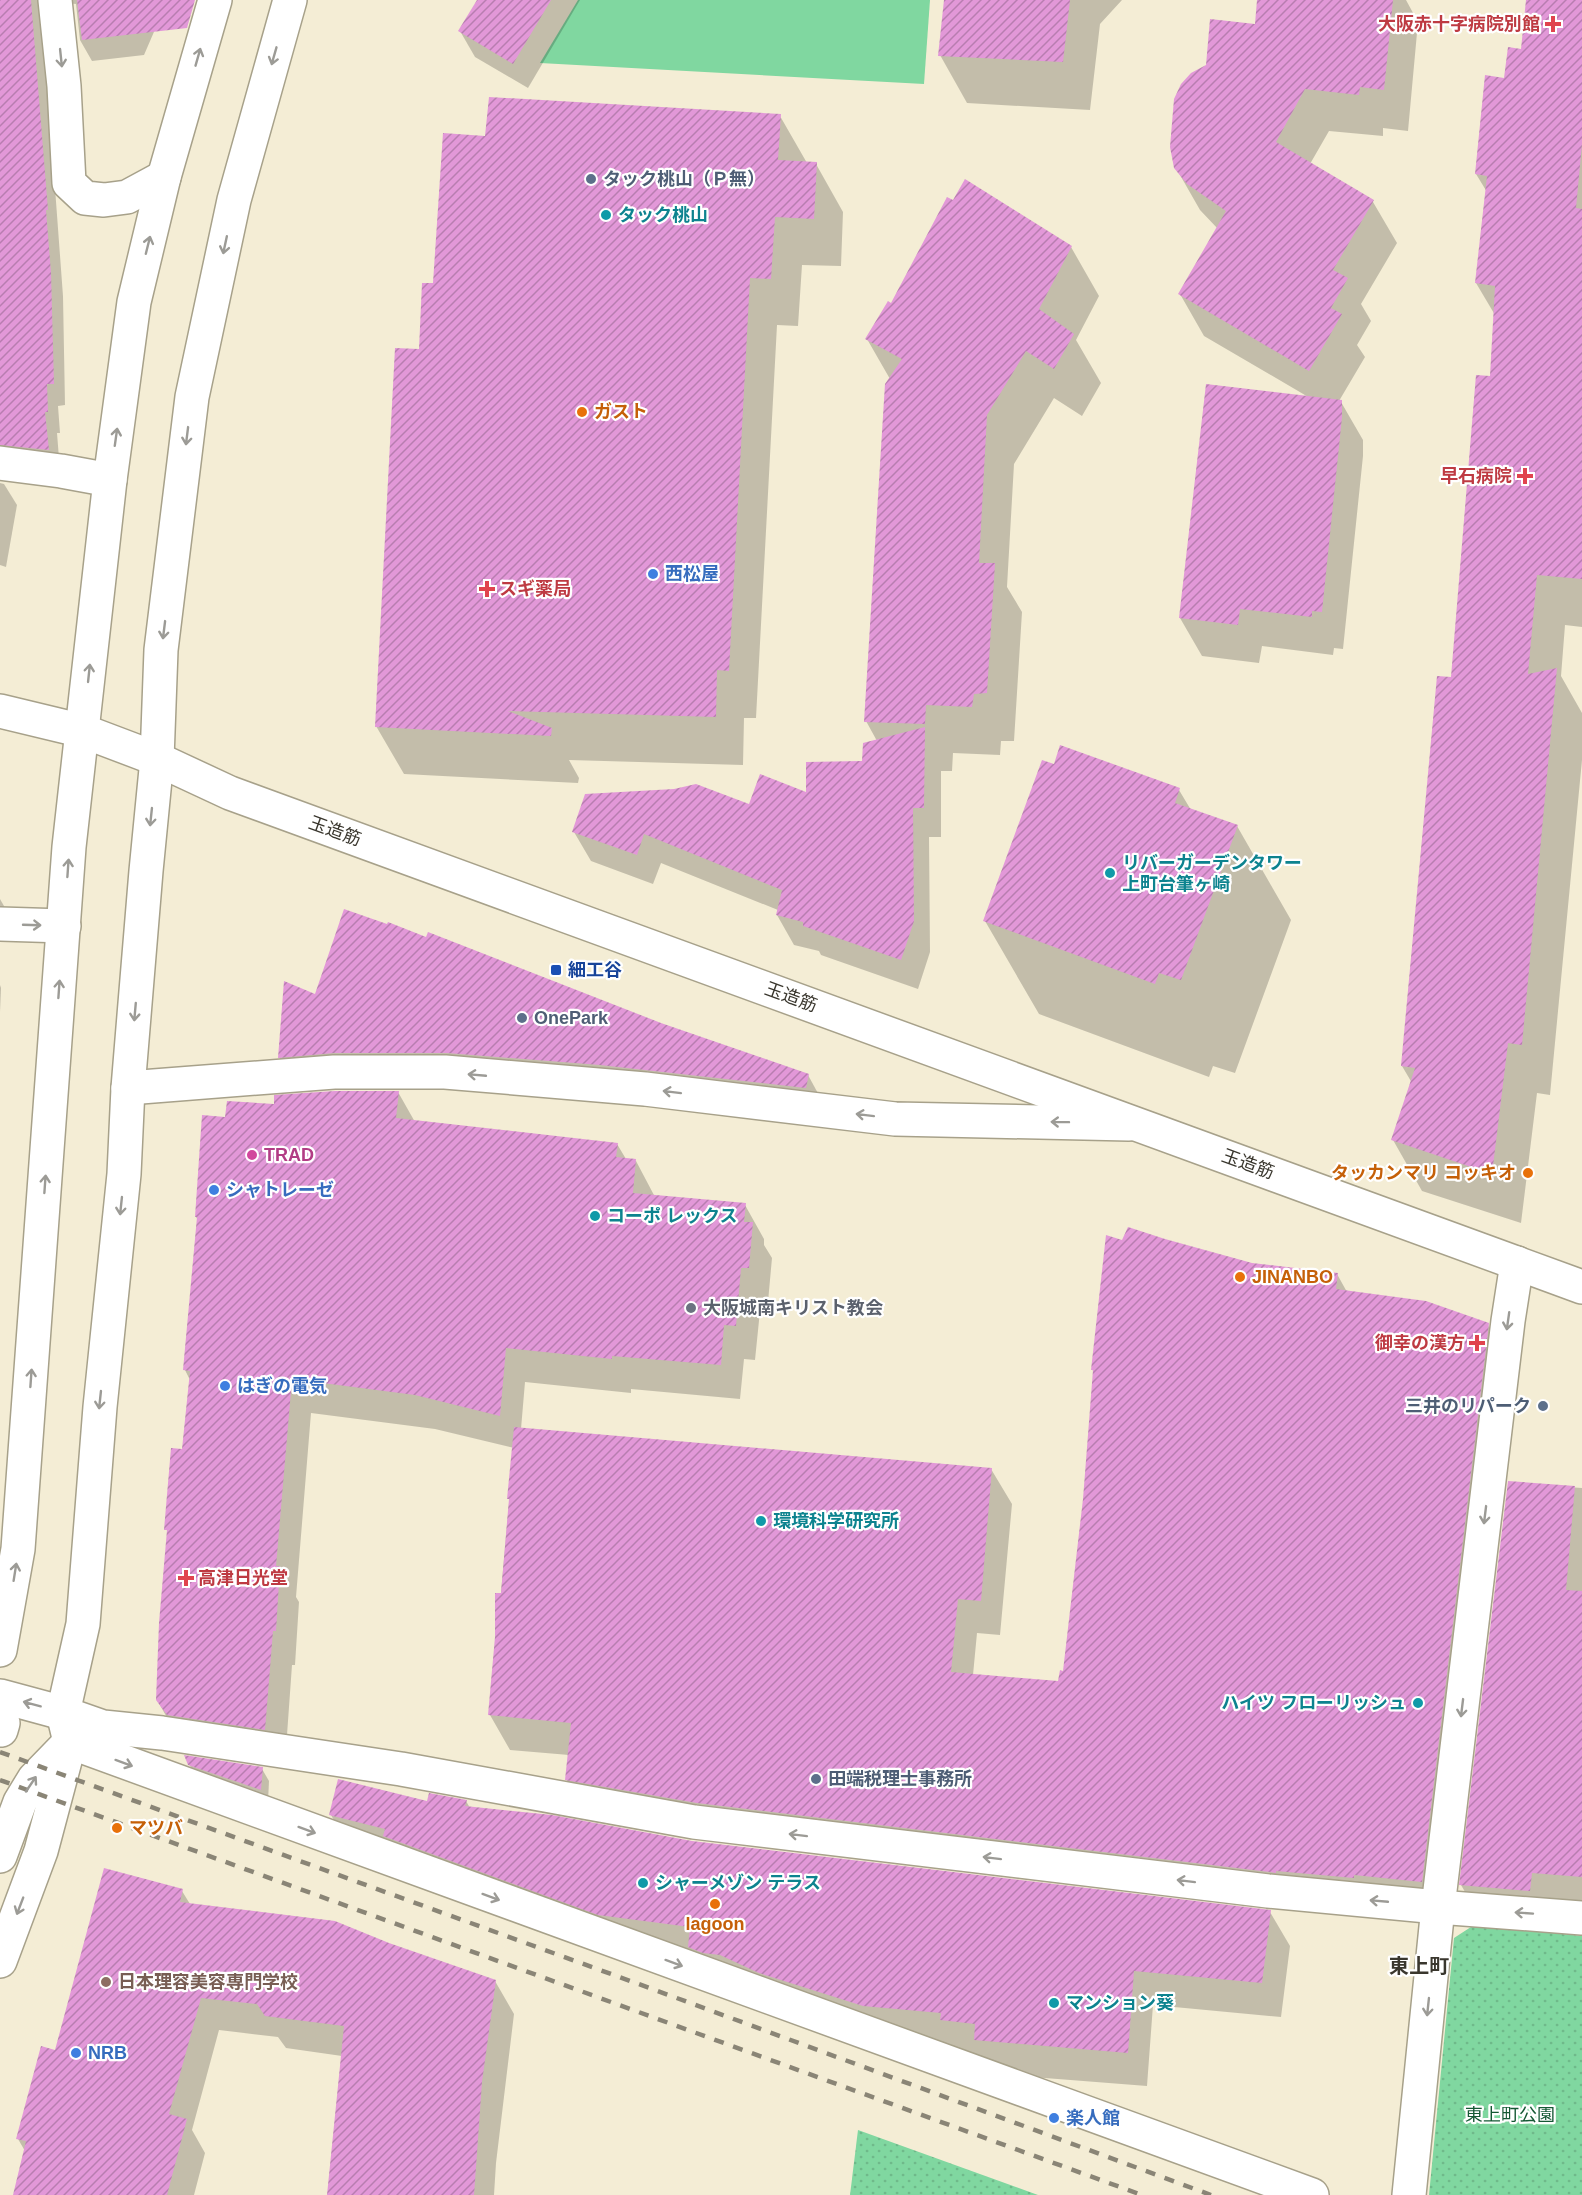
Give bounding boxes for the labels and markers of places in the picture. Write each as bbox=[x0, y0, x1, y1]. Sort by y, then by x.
place label: 大阪赤十字病院別館 bbox=[1378, 14, 1540, 34]
marker: 大阪赤十字病院別館 bbox=[1544, 15, 1562, 33]
place label: タック桃山（Ｐ無） bbox=[603, 169, 765, 189]
marker: タック桃山（Ｐ無） bbox=[584, 172, 598, 186]
place label: タック桃山 bbox=[618, 205, 708, 225]
marker: タック桃山 bbox=[599, 208, 613, 222]
place label: ガスト bbox=[594, 402, 648, 422]
marker: ガスト bbox=[575, 405, 589, 419]
place label: 早石病院 bbox=[1440, 466, 1512, 486]
marker: 早石病院 bbox=[1516, 467, 1534, 485]
place label: 西松屋 bbox=[665, 564, 719, 584]
marker: 西松屋 bbox=[646, 567, 660, 581]
place label: スギ薬局 bbox=[499, 579, 571, 599]
marker: スギ薬局 bbox=[480, 582, 494, 596]
place label: リバーガーデンタワー 上町台筆ヶ崎 bbox=[1122, 853, 1302, 894]
marker: リバーガーデンタワー 上町台筆ヶ崎 bbox=[1103, 866, 1117, 880]
place label: 細工谷 bbox=[568, 960, 622, 980]
marker: 細工谷 bbox=[549, 963, 563, 977]
place label: OnePark bbox=[534, 1008, 609, 1028]
marker: OnePark bbox=[515, 1011, 529, 1025]
place label: TRAD bbox=[264, 1145, 314, 1165]
marker: TRAD bbox=[245, 1148, 259, 1162]
place label: タッカンマリ コッキオ bbox=[1331, 1163, 1516, 1183]
marker: タッカンマリ コッキオ bbox=[1521, 1166, 1535, 1180]
place label: シャトレーゼ bbox=[226, 1180, 334, 1200]
marker: シャトレーゼ bbox=[207, 1183, 221, 1197]
place label: コーポ レックス bbox=[607, 1206, 737, 1226]
marker: コーポ レックス bbox=[588, 1209, 602, 1223]
place label: JINANBO bbox=[1252, 1267, 1333, 1287]
marker: JINANBO bbox=[1233, 1270, 1247, 1284]
place label: 大阪城南キリスト教会 bbox=[703, 1298, 883, 1318]
marker: 大阪城南キリスト教会 bbox=[684, 1301, 698, 1315]
place label: 御幸の漢方 bbox=[1374, 1333, 1465, 1353]
marker: 御幸の漢方 bbox=[1470, 1336, 1484, 1350]
place label: はぎの電気 bbox=[237, 1376, 327, 1396]
marker: はぎの電気 bbox=[218, 1379, 232, 1393]
place label: 三井のリパーク bbox=[1405, 1396, 1531, 1416]
marker: 三井のリパーク bbox=[1536, 1399, 1550, 1413]
place label: 環境科学研究所 bbox=[773, 1511, 899, 1531]
marker: 環境科学研究所 bbox=[754, 1514, 768, 1528]
place label: 高津日光堂 bbox=[198, 1568, 288, 1588]
marker: 高津日光堂 bbox=[179, 1571, 193, 1585]
place label: ハイツ フローリッシュ bbox=[1221, 1693, 1406, 1713]
marker: ハイツ フローリッシュ bbox=[1411, 1696, 1425, 1710]
place label: 田端税理士事務所 bbox=[828, 1769, 972, 1789]
marker: 田端税理士事務所 bbox=[809, 1772, 823, 1786]
place label: マツバ bbox=[129, 1818, 183, 1838]
marker: マツバ bbox=[110, 1821, 124, 1835]
place label: シャーメゾン テラス bbox=[655, 1873, 821, 1893]
marker: シャーメゾン テラス bbox=[636, 1876, 650, 1890]
marker: lagoon bbox=[708, 1897, 722, 1911]
place label: lagoon bbox=[686, 1914, 745, 1934]
place label: 日本理容美容専門学校 bbox=[118, 1972, 298, 1992]
marker: 日本理容美容専門学校 bbox=[99, 1975, 113, 1989]
place label: マンション葵 bbox=[1066, 1993, 1174, 2013]
marker: マンション葵 bbox=[1047, 1996, 1061, 2010]
place label: NRB bbox=[88, 2043, 127, 2063]
marker: NRB bbox=[69, 2046, 83, 2060]
place label: 楽人館 bbox=[1066, 2108, 1120, 2128]
marker: 楽人館 bbox=[1047, 2111, 1061, 2125]

